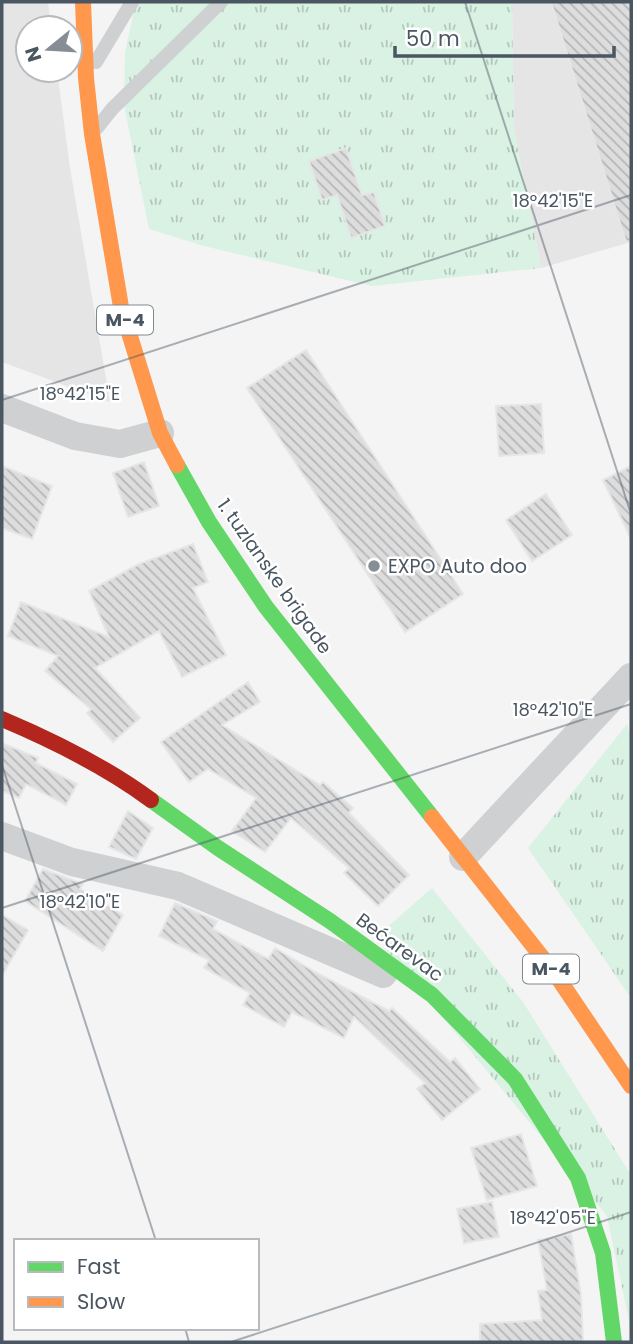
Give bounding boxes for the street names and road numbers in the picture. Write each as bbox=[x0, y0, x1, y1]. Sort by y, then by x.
road number: M-4 bbox=[97, 306, 153, 334]
street label: 1. tuzlanske brigade bbox=[211, 493, 338, 659]
street label: Bećarevac bbox=[351, 907, 449, 988]
road number: M-4 bbox=[523, 954, 579, 984]

